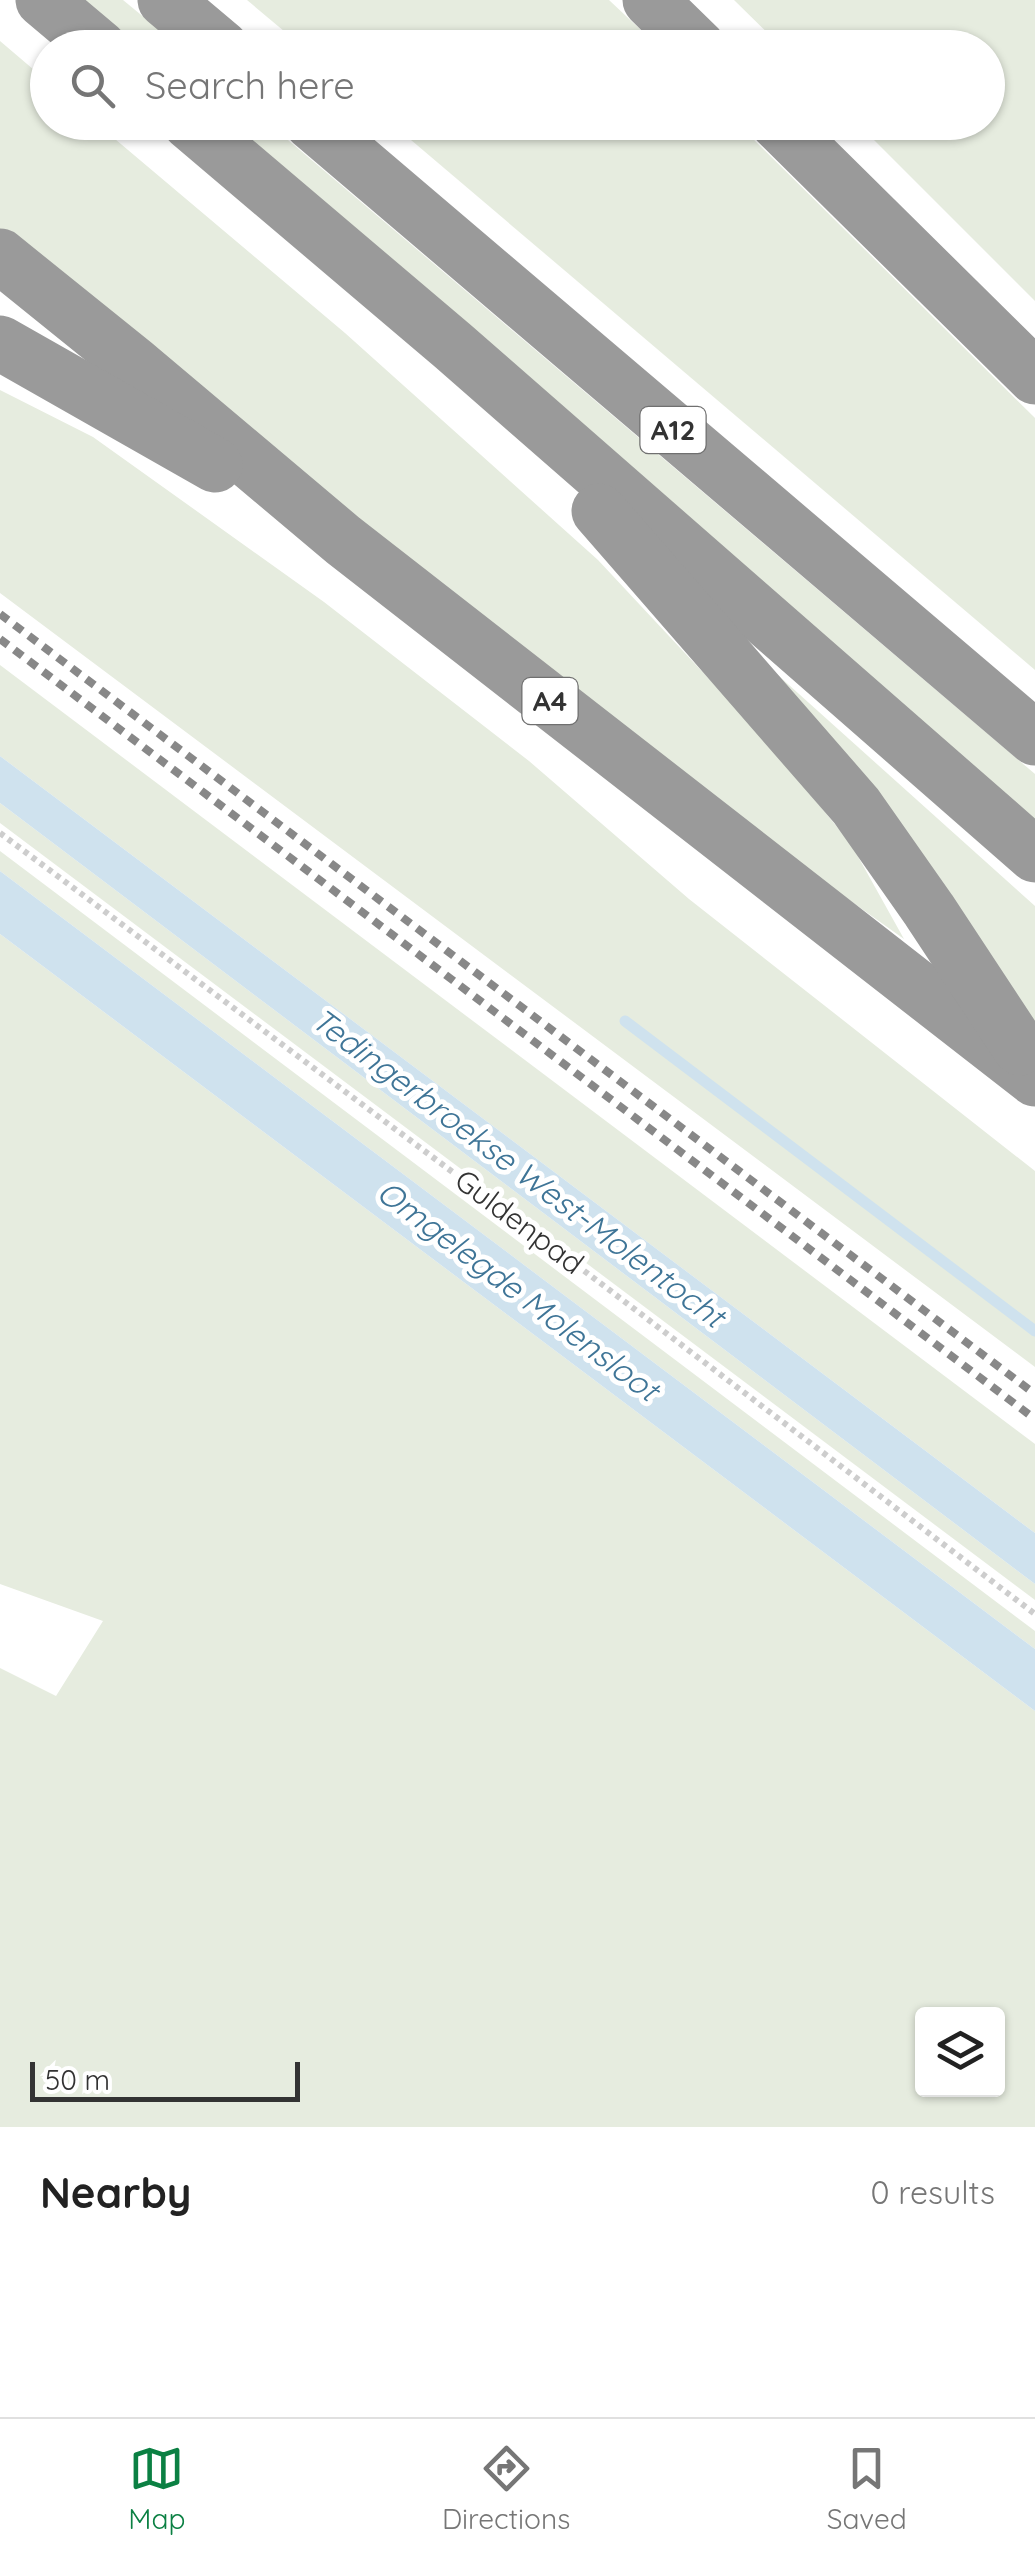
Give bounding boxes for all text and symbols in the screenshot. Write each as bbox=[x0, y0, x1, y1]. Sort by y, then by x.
search box bbox=[30, 30, 1005, 140]
icon: search bbox=[65, 58, 120, 113]
text: Search here bbox=[145, 61, 355, 109]
road number: A12 bbox=[640, 407, 706, 453]
road number: A4 bbox=[522, 678, 578, 724]
water label: Tedingerbroekse West-Molentocht bbox=[304, 999, 736, 1338]
street label: Guldenpad bbox=[448, 1160, 592, 1282]
water label: Omgelegde Molensloot bbox=[370, 1171, 670, 1411]
map controls bbox=[915, 2007, 1005, 2097]
button: layers bbox=[915, 2007, 1005, 2097]
scale bar bbox=[30, 2057, 300, 2102]
text: 50 m bbox=[45, 2062, 110, 2097]
text: Nearby bbox=[40, 2166, 191, 2219]
text: 0 results bbox=[871, 2172, 995, 2212]
tab: Map bbox=[128, 2441, 185, 2536]
tab: Directions bbox=[442, 2441, 570, 2536]
tab: Saved bbox=[827, 2441, 907, 2536]

